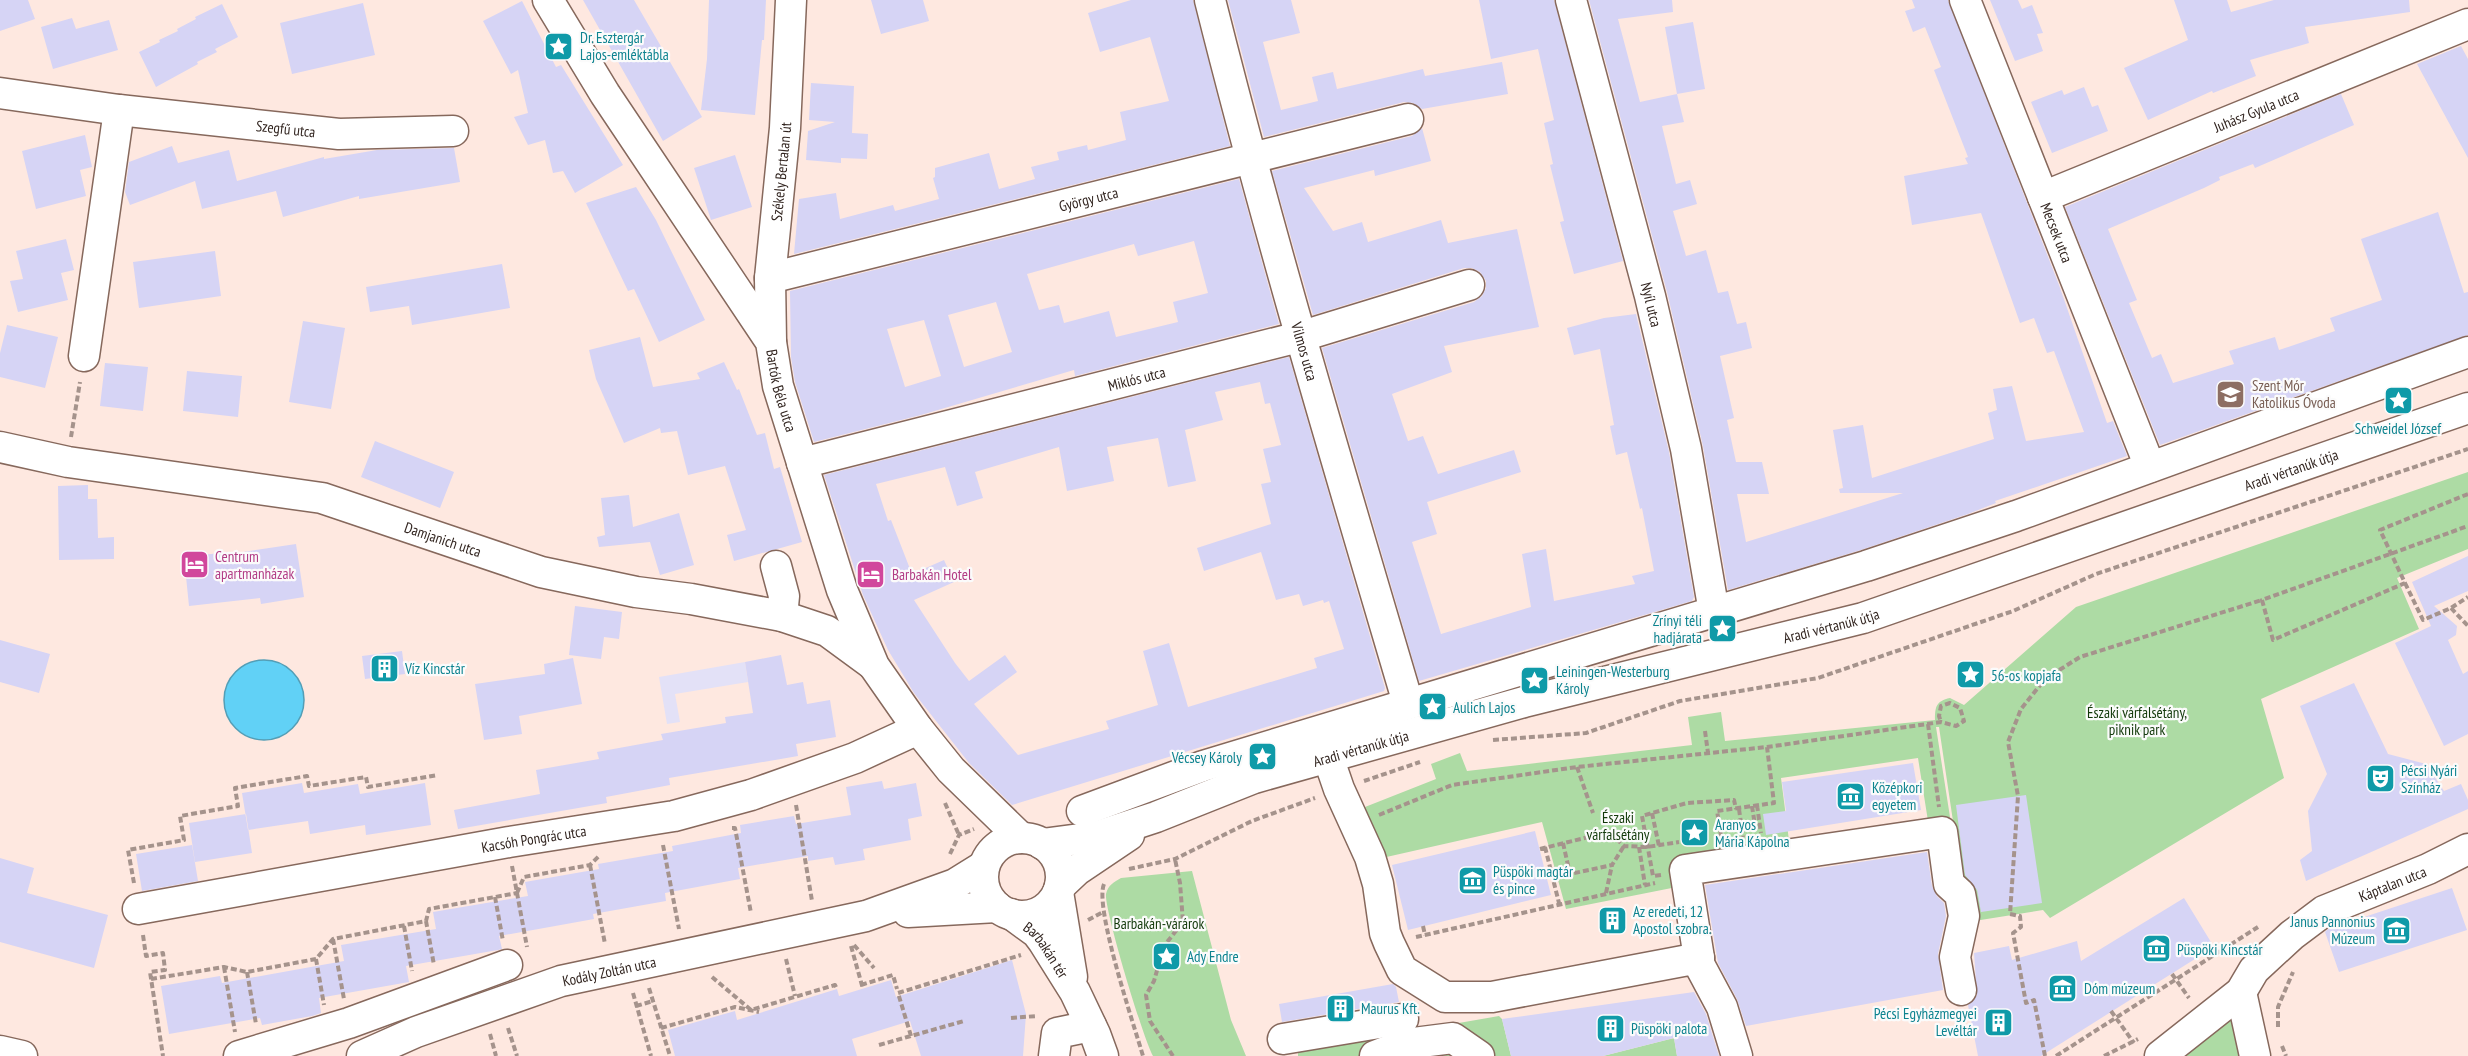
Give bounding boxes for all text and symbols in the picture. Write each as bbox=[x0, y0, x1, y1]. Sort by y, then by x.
place label: Dr. Esztergár Lajos-emléktábla bbox=[580, 28, 669, 64]
place icon: Dr. Esztergár Lajos-emléktábla bbox=[543, 30, 575, 62]
street label: Juhász Gyula utca bbox=[2210, 84, 2301, 136]
street label: Szegfű utca bbox=[255, 116, 316, 141]
street label: Székely Bertalan út bbox=[766, 122, 795, 222]
street label: György utca bbox=[1057, 182, 1120, 215]
street label: Mecsek utca bbox=[2037, 200, 2077, 265]
street label: Nyíl utca bbox=[1637, 280, 1666, 329]
street label: Vilmos utca bbox=[1287, 319, 1322, 383]
street label: Bartók Béla utca bbox=[763, 348, 801, 434]
street label: Miklós utca bbox=[1106, 362, 1167, 395]
place label: Szent Mór Katolikus Óvoda bbox=[2252, 376, 2336, 412]
school or university icon: Szent Mór Katolikus Óvoda bbox=[2215, 378, 2247, 410]
place icon: Schweidel József bbox=[2382, 385, 2414, 417]
place label: Schweidel József bbox=[2355, 419, 2442, 438]
street label: Aradi vértanúk útja bbox=[2241, 444, 2341, 495]
street label: Damjanich utca bbox=[402, 517, 484, 561]
place label: Centrum apartmanházak bbox=[215, 547, 294, 583]
hotel icon: Centrum apartmanházak bbox=[178, 549, 210, 581]
hotel icon: Barbakán Hotel bbox=[855, 558, 887, 590]
place label: Barbakán Hotel bbox=[892, 565, 972, 584]
street label: Aradi vértanúk útja bbox=[1781, 604, 1882, 647]
place label: Zrínyi téli hadjárata bbox=[1653, 611, 1702, 647]
place icon: Zrínyi téli hadjárata bbox=[1707, 613, 1739, 645]
building icon: Víz Kincstár bbox=[368, 652, 400, 684]
place label: Víz Kincstár bbox=[404, 659, 466, 678]
place icon: 56-os kopjafa bbox=[1954, 659, 1986, 691]
place label: Leiningen-Westerburg Károly bbox=[1556, 662, 1670, 698]
place icon: Leiningen-Westerburg Károly bbox=[1519, 664, 1551, 696]
place label: 56-os kopjafa bbox=[1991, 666, 2061, 685]
place icon: Aulich Lajos bbox=[1416, 691, 1448, 723]
place label: Aulich Lajos bbox=[1453, 698, 1515, 717]
park label: Északi várfalsétány, piknik park bbox=[2087, 703, 2187, 739]
street label: Aradi vértanúk útja bbox=[1311, 725, 1411, 770]
place icon: Vécsey Károly bbox=[1247, 741, 1279, 773]
place label: Vécsey Károly bbox=[1171, 748, 1242, 767]
place label: Pécsi Nyári Színház bbox=[2401, 761, 2457, 797]
theatre icon: Pécsi Nyári Színház bbox=[2364, 763, 2396, 795]
place label: Középkori egyetem bbox=[1872, 778, 1923, 814]
museum icon: Középkori egyetem bbox=[1835, 780, 1867, 812]
park label: Északi várfalsétány bbox=[1587, 808, 1650, 844]
place label: Aranyos Mária Kápolna bbox=[1715, 815, 1790, 851]
place icon: Aranyos Mária Kápolna bbox=[1678, 817, 1710, 849]
street label: Kacsóh Pongrác utca bbox=[480, 820, 588, 856]
street label: Káptalan utca bbox=[2356, 861, 2429, 906]
place label: Püspöki magtár és pince bbox=[1493, 862, 1574, 898]
museum icon: Püspöki magtár és pince bbox=[1456, 864, 1488, 896]
place label: Az eredeti, 12 Apostol szobra. bbox=[1633, 902, 1712, 938]
building icon: Az eredeti, 12 Apostol szobra. bbox=[1596, 904, 1628, 936]
place label: Janus Pannonius Múzeum bbox=[2290, 912, 2375, 948]
park label: Barbakán-várárok bbox=[1114, 914, 1205, 933]
museum icon: Janus Pannonius Múzeum bbox=[2380, 914, 2412, 946]
street label: Barbakán tér bbox=[1020, 917, 1074, 982]
museum icon: Püspöki Kincstár bbox=[2140, 933, 2172, 965]
place icon: Ady Endre bbox=[1150, 940, 1182, 972]
place label: Püspöki Kincstár bbox=[2177, 940, 2263, 959]
place label: Ady Endre bbox=[1187, 947, 1239, 966]
street label: Kodály Zoltán utca bbox=[561, 952, 658, 990]
museum icon: Dóm múzeum bbox=[2047, 972, 2079, 1004]
place label: Dóm múzeum bbox=[2084, 979, 2155, 998]
building icon: Maurus Kft. bbox=[1324, 992, 1356, 1024]
place label: Maurus Kft. bbox=[1361, 999, 1420, 1018]
place label: Pécsi Egyházmegyei Levéltár bbox=[1874, 1004, 1978, 1040]
building icon: Pécsi Egyházmegyei Levéltár bbox=[1982, 1006, 2014, 1038]
building icon: Püspöki palota bbox=[1594, 1012, 1626, 1044]
place label: Püspöki palota bbox=[1631, 1019, 1707, 1038]

